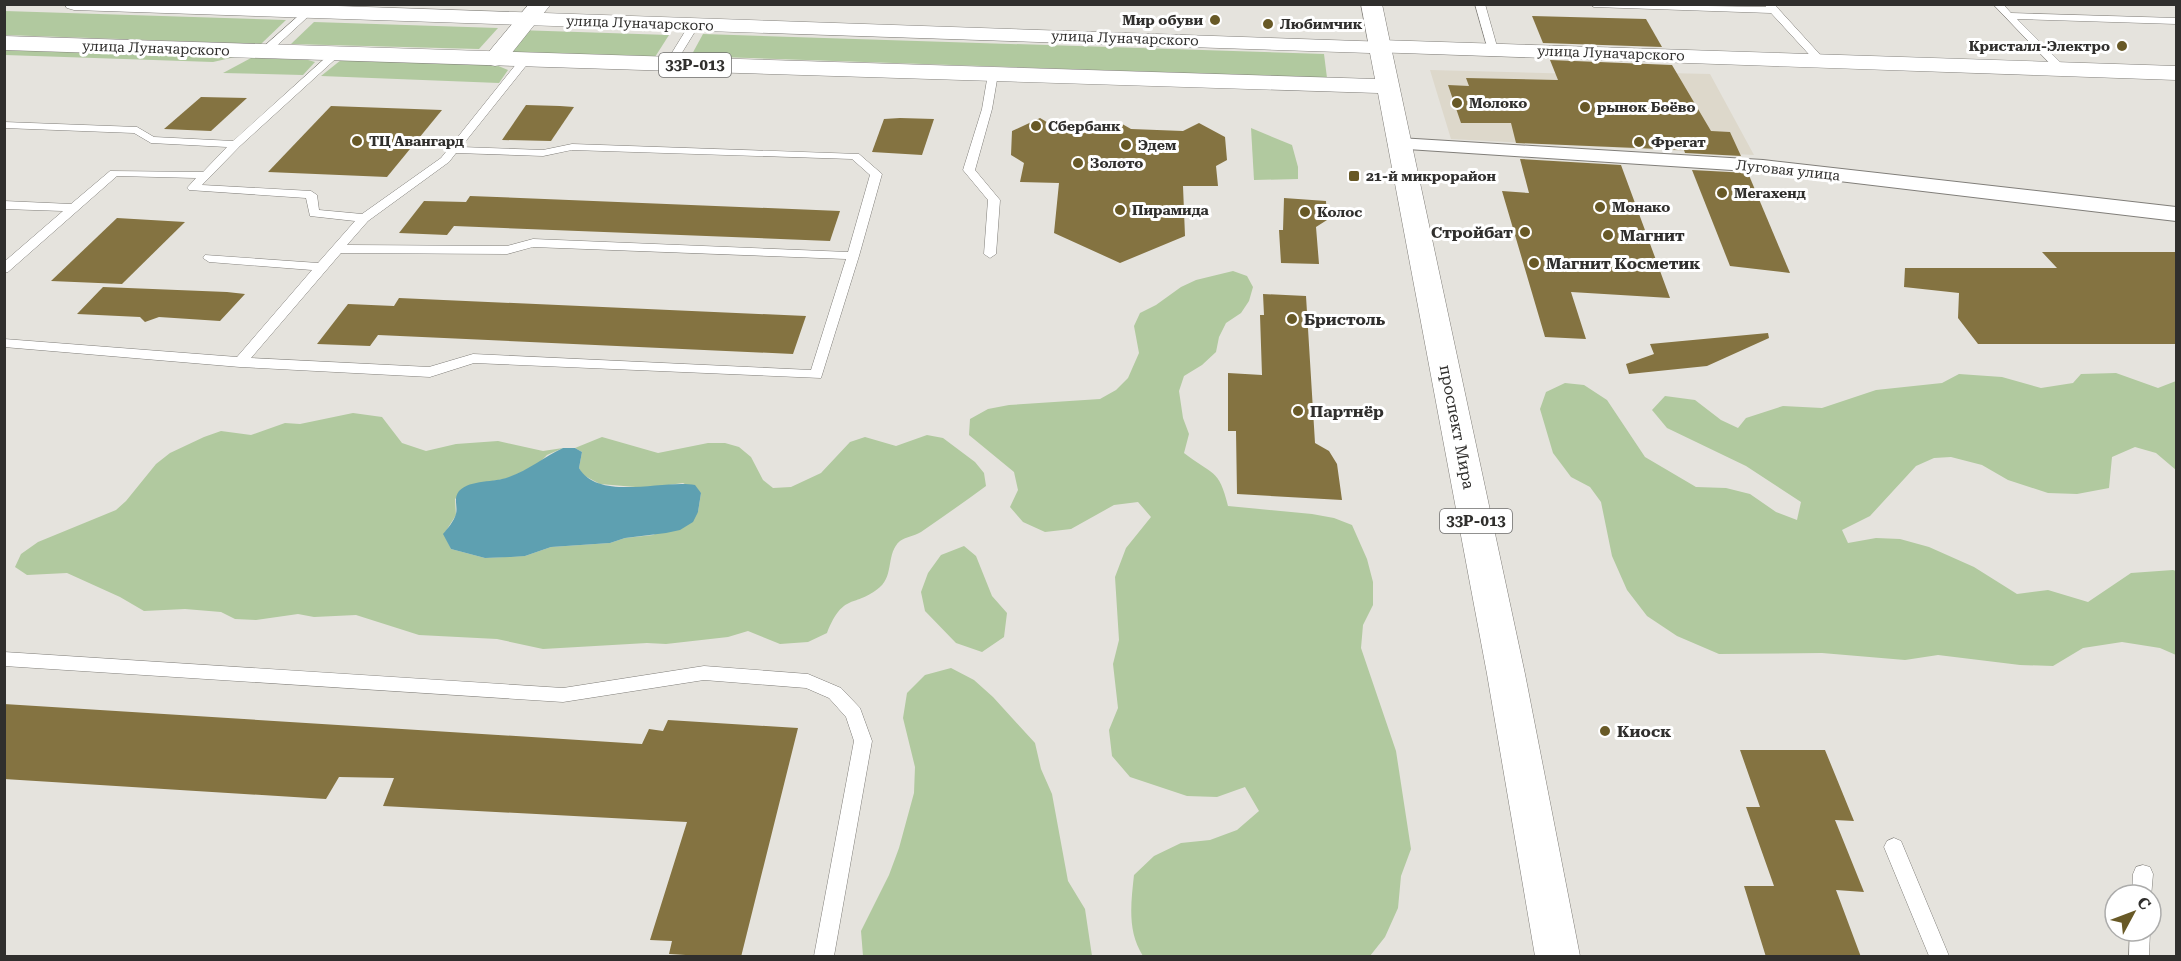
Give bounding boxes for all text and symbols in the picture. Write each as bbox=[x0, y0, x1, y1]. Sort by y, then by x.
street label: улица Луначарского bbox=[566, 12, 714, 34]
place label: Мир обуви bbox=[1122, 12, 1203, 28]
marker: Мир обуви bbox=[1208, 13, 1222, 27]
place label: Любимчик bbox=[1280, 16, 1363, 32]
marker: Любимчик bbox=[1261, 17, 1275, 31]
street label: улица Луначарского bbox=[1051, 27, 1199, 49]
street label: улица Луначарского bbox=[82, 37, 230, 59]
place label: Кристалл-Электро bbox=[1969, 38, 2110, 54]
marker: Кристалл-Электро bbox=[2115, 39, 2129, 53]
street label: улица Луначарского bbox=[1537, 42, 1685, 64]
road number: 33Р-013 bbox=[659, 53, 731, 77]
place label: Молоко bbox=[1469, 95, 1527, 111]
marker: Молоко bbox=[1450, 96, 1464, 110]
place label: рынок Боёво bbox=[1597, 99, 1696, 115]
marker: рынок Боёво bbox=[1578, 100, 1592, 114]
place label: Сбербанк bbox=[1048, 118, 1121, 134]
marker: Сбербанк bbox=[1029, 119, 1043, 133]
place label: ТЦ Авангард bbox=[369, 133, 464, 149]
marker: ТЦ Авангард bbox=[350, 134, 364, 148]
place label: Фрегат bbox=[1651, 134, 1706, 150]
marker: Фрегат bbox=[1632, 135, 1646, 149]
place label: Эдем bbox=[1138, 137, 1177, 153]
marker: Эдем bbox=[1119, 138, 1133, 152]
place label: Золото bbox=[1090, 155, 1143, 171]
marker: Золото bbox=[1071, 156, 1085, 170]
street label: Луговая улица bbox=[1735, 157, 1841, 183]
place label: 21-й микрорайон bbox=[1366, 168, 1497, 184]
marker: 21-й микрорайон bbox=[1347, 169, 1361, 183]
place label: Мегахенд bbox=[1734, 185, 1806, 201]
marker: Мегахенд bbox=[1715, 186, 1729, 200]
place label: Монако bbox=[1612, 199, 1670, 215]
marker: Монако bbox=[1593, 200, 1607, 214]
place label: Пирамида bbox=[1132, 202, 1210, 218]
marker: Пирамида bbox=[1113, 203, 1127, 217]
place label: Колос bbox=[1317, 204, 1362, 220]
marker: Колос bbox=[1298, 205, 1312, 219]
place label: Стройбат bbox=[1431, 223, 1513, 242]
marker: Стройбат bbox=[1518, 225, 1532, 239]
place label: Магнит bbox=[1620, 226, 1685, 245]
marker: Магнит bbox=[1601, 228, 1615, 242]
place label: Магнит Косметик bbox=[1546, 254, 1700, 273]
marker: Магнит Косметик bbox=[1527, 256, 1541, 270]
place label: Бристоль bbox=[1304, 310, 1386, 329]
marker: Бристоль bbox=[1285, 312, 1299, 326]
street label: проспект Мира bbox=[1436, 363, 1478, 491]
place label: Партнёр bbox=[1310, 402, 1384, 421]
marker: Партнёр bbox=[1291, 404, 1305, 418]
road number: 33Р-013 bbox=[1440, 509, 1512, 533]
place label: Киоск bbox=[1617, 722, 1671, 741]
marker: Киоск bbox=[1598, 724, 1612, 738]
north arrow bbox=[2103, 883, 2163, 943]
text: С bbox=[2133, 893, 2155, 914]

